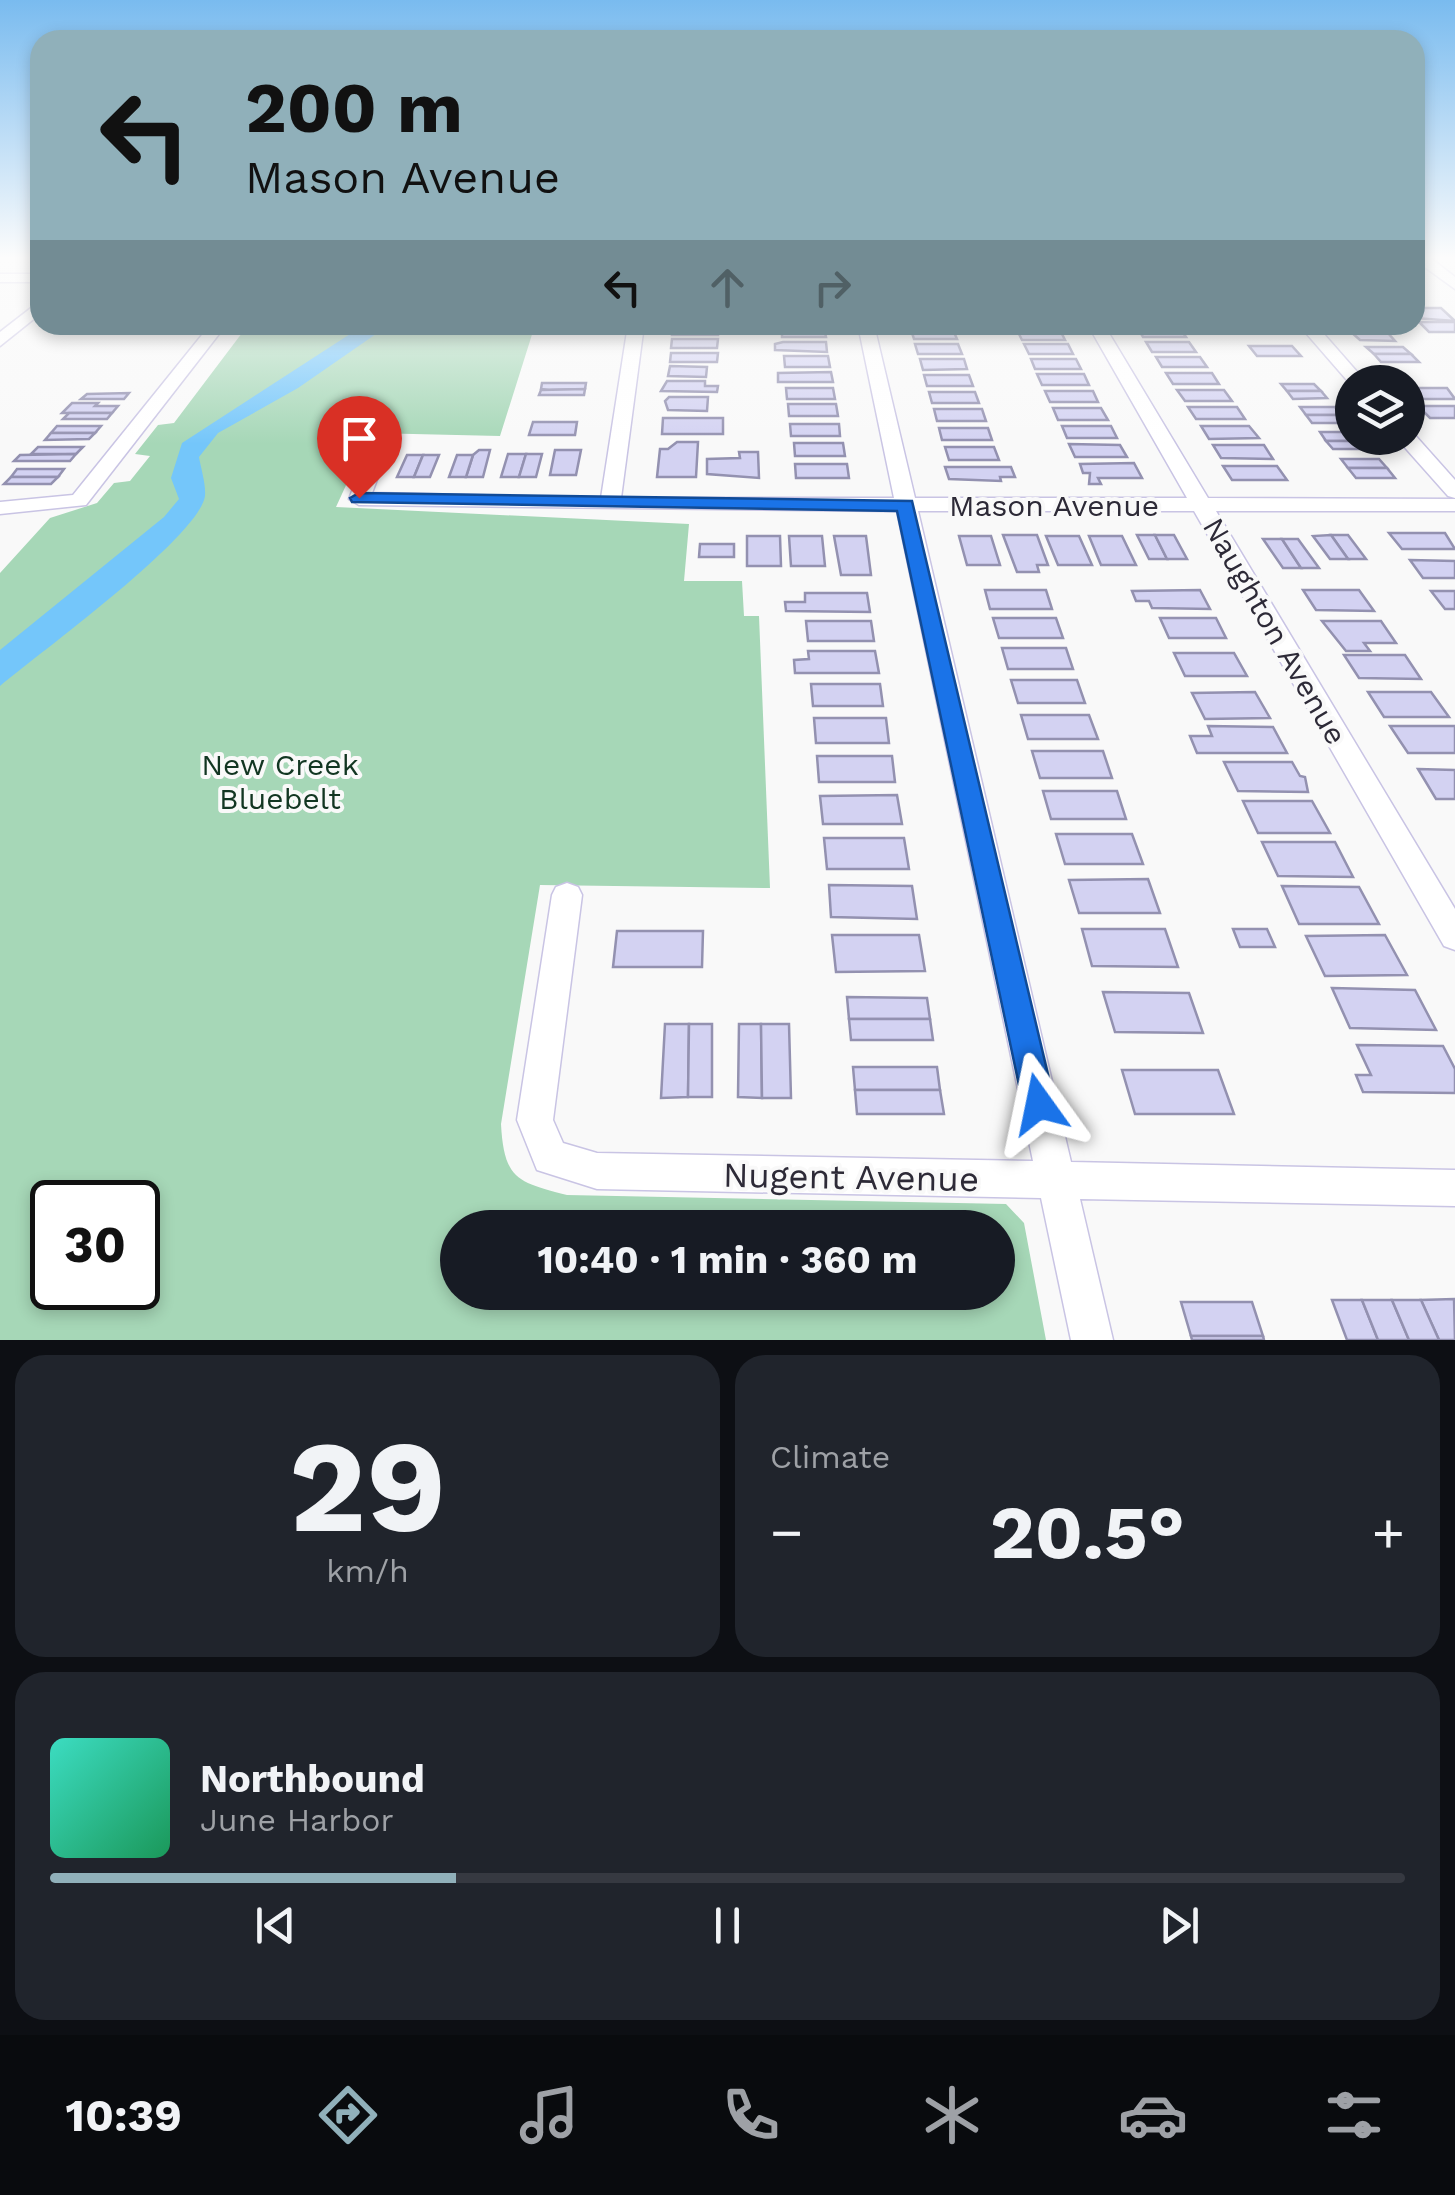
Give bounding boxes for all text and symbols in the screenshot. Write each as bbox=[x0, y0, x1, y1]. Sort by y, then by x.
text: 200 m bbox=[245, 67, 463, 149]
icon: left bbox=[80, 70, 210, 200]
text: Mason Avenue bbox=[245, 151, 560, 204]
icon: left bbox=[595, 260, 650, 315]
icon: ahead bbox=[700, 260, 755, 315]
icon: right bbox=[805, 260, 860, 315]
map controls bbox=[1335, 365, 1425, 455]
button: layers bbox=[1335, 365, 1425, 455]
pin bbox=[317, 396, 402, 499]
icon: arrive bbox=[332, 411, 387, 466]
street label: Mason Avenue bbox=[949, 488, 1159, 523]
street label: Naughton Avenue bbox=[1196, 511, 1354, 751]
park label: New Creek Bluebelt bbox=[201, 747, 359, 816]
position arrow bbox=[987, 1052, 1091, 1156]
street label: Nugent Avenue bbox=[723, 1154, 979, 1200]
speed limit sign: 30 bbox=[30, 1180, 160, 1310]
text: 10:40 · 1 min · 360 m bbox=[537, 1238, 918, 1282]
text: 29 bbox=[289, 1410, 446, 1563]
text: Climate bbox=[770, 1438, 890, 1476]
text: 20.5° bbox=[990, 1488, 1185, 1576]
text: − bbox=[770, 1500, 803, 1564]
text: + bbox=[1372, 1500, 1405, 1564]
text: km/h bbox=[326, 1552, 409, 1590]
text: Northbound bbox=[200, 1757, 425, 1801]
text: June Harbor bbox=[200, 1801, 394, 1839]
icon: previous bbox=[248, 1898, 303, 1953]
icon: pause bbox=[700, 1898, 755, 1953]
icon: next bbox=[1152, 1898, 1207, 1953]
icon: directions bbox=[313, 2080, 383, 2150]
icon: music bbox=[514, 2080, 584, 2150]
icon: phone bbox=[716, 2080, 786, 2150]
icon: climate bbox=[917, 2080, 987, 2150]
icon: car bbox=[1118, 2080, 1188, 2150]
icon: filters bbox=[1319, 2080, 1389, 2150]
text: 10:39 bbox=[66, 2089, 182, 2142]

